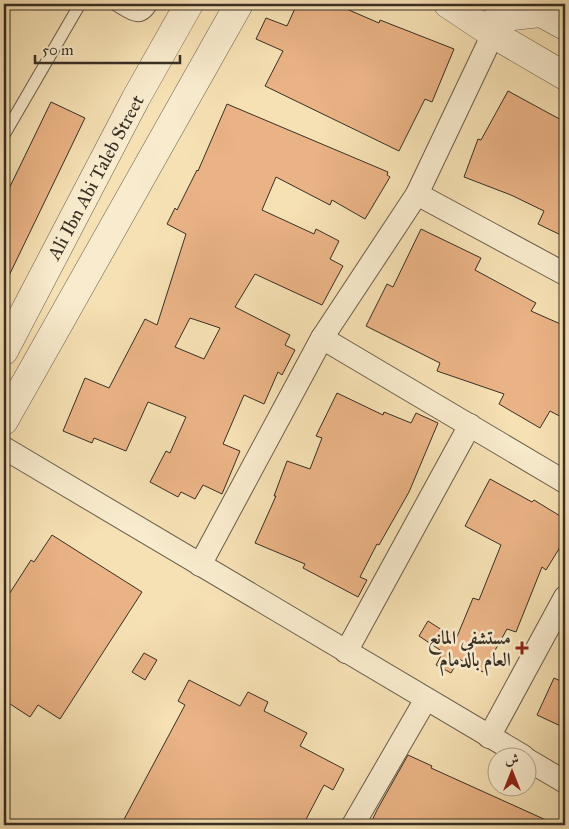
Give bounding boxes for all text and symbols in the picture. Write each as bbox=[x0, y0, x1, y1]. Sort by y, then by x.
scale bar bbox=[35, 32, 180, 64]
text: 50 m bbox=[42, 41, 74, 59]
street label: Ali Ibn Abi Taleb Street bbox=[42, 91, 149, 265]
place label: مستشفى المانع العام بالدمام bbox=[428, 626, 511, 677]
marker: مستشفى المانع العام بالدمام bbox=[515, 641, 529, 655]
north arrow bbox=[486, 746, 536, 796]
text: ش bbox=[505, 751, 519, 768]

